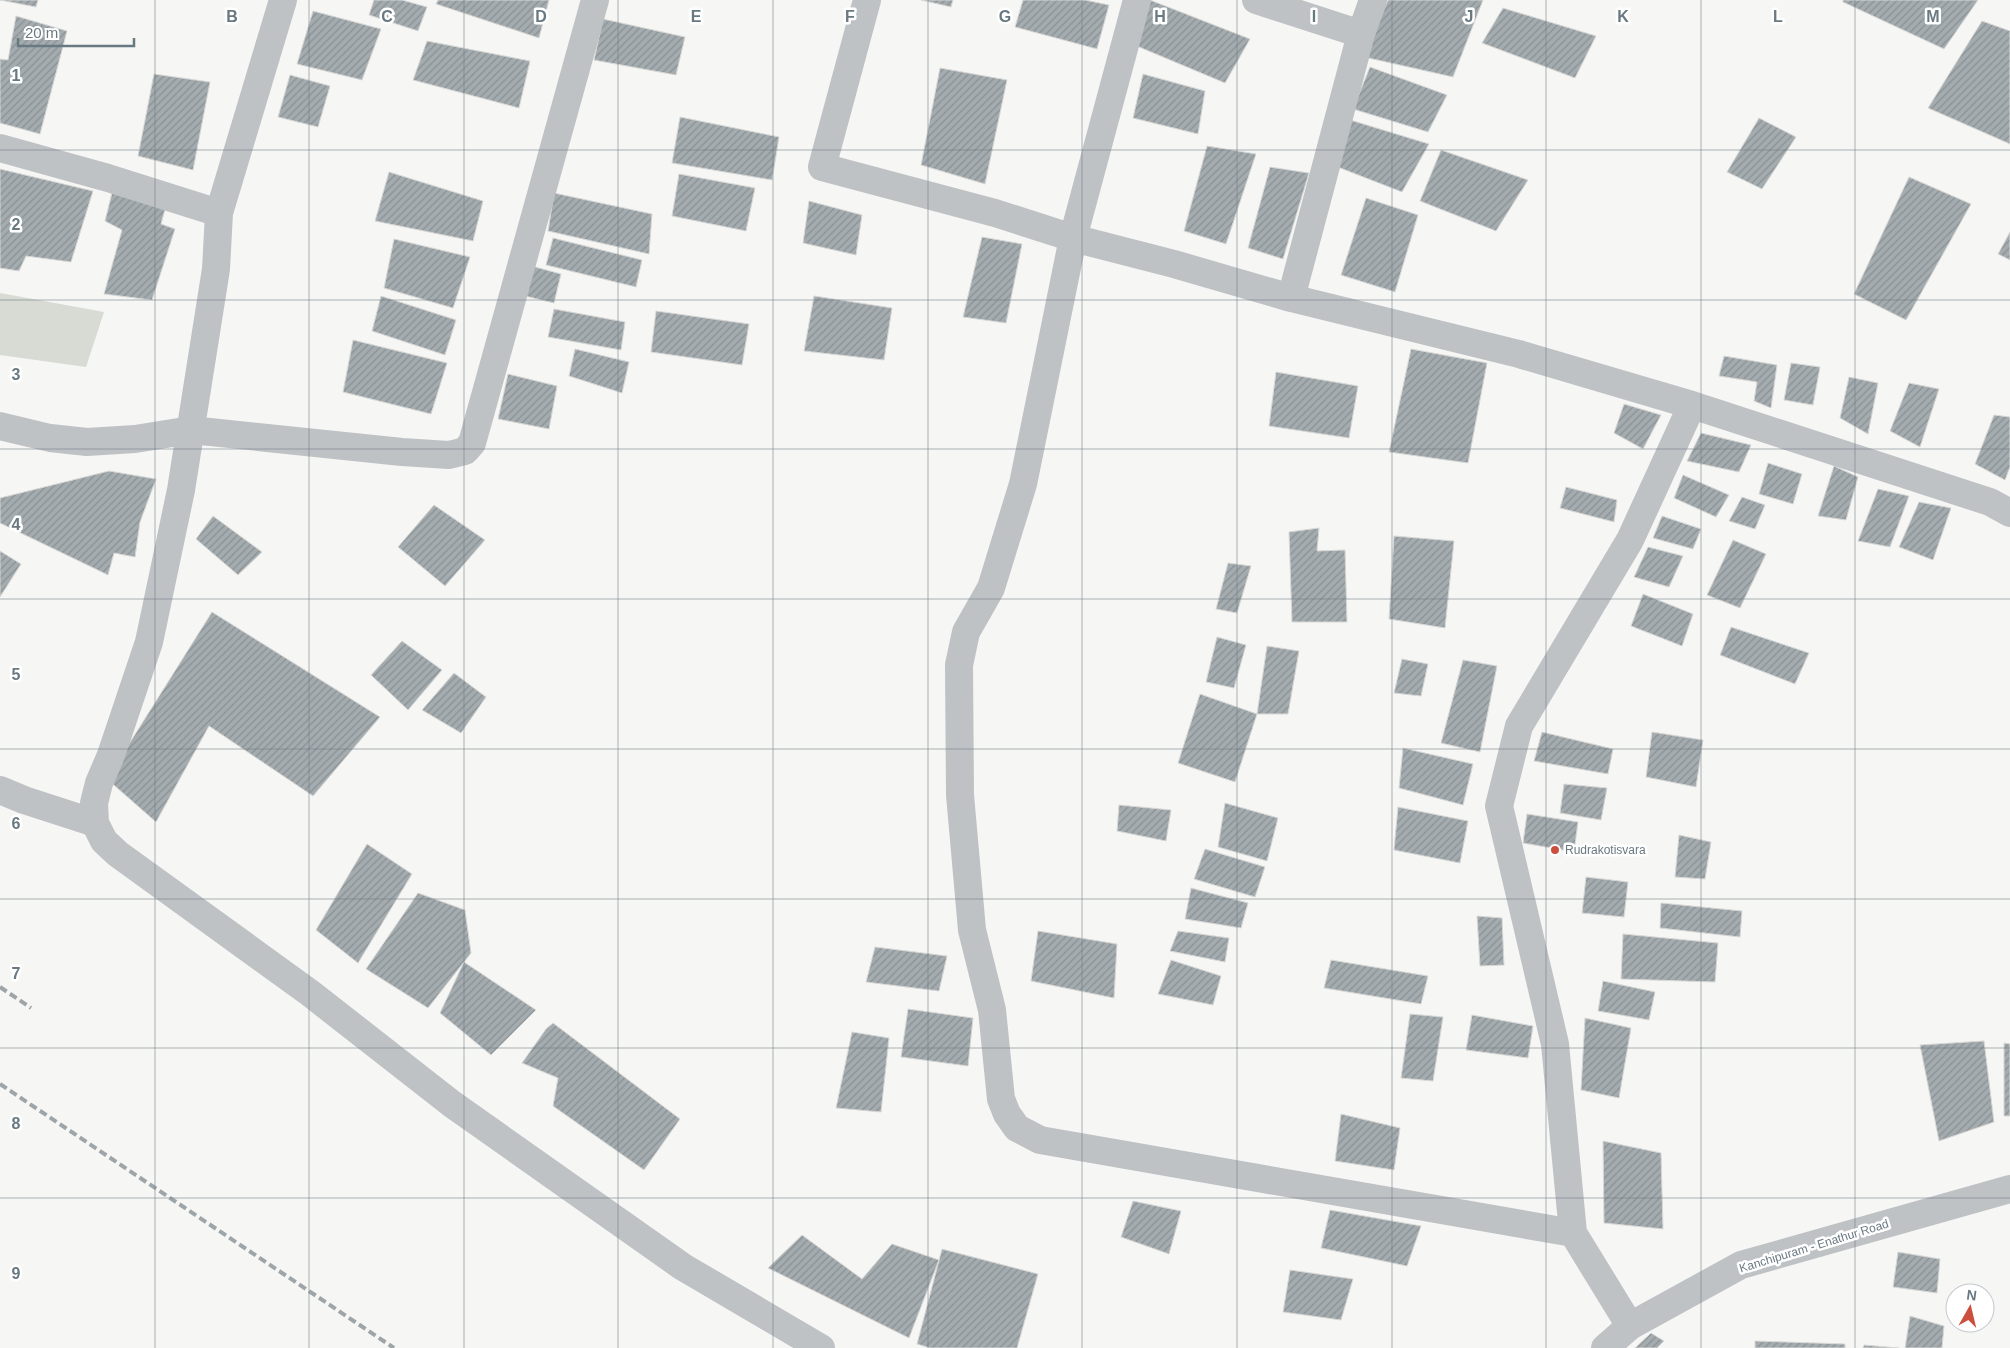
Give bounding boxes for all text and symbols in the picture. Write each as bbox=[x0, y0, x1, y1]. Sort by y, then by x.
text: B bbox=[226, 8, 238, 25]
text: C bbox=[381, 8, 393, 25]
text: D bbox=[535, 8, 547, 25]
text: E bbox=[691, 8, 702, 25]
text: F bbox=[845, 8, 855, 25]
text: G bbox=[999, 8, 1011, 25]
text: H bbox=[1154, 8, 1166, 25]
text: I bbox=[1312, 8, 1316, 25]
text: J bbox=[1465, 8, 1473, 25]
text: K bbox=[1617, 8, 1629, 25]
text: L bbox=[1773, 8, 1783, 25]
text: M bbox=[1926, 8, 1940, 25]
scale bar bbox=[18, 15, 134, 47]
text: 20 m bbox=[25, 24, 58, 41]
text: 1 bbox=[12, 67, 21, 84]
text: 2 bbox=[12, 216, 21, 233]
text: 3 bbox=[12, 366, 21, 383]
text: 4 bbox=[12, 516, 21, 533]
text: 5 bbox=[12, 666, 21, 683]
text: 6 bbox=[12, 815, 21, 832]
place label: Rudrakotisvara bbox=[1565, 843, 1646, 857]
marker: Rudrakotisvara bbox=[1549, 844, 1561, 856]
text: 7 bbox=[12, 965, 21, 982]
text: 8 bbox=[12, 1115, 21, 1132]
street label: Kanchipuram - Enathur Road bbox=[1738, 1217, 1890, 1275]
text: 9 bbox=[12, 1265, 21, 1282]
north arrow bbox=[1945, 1283, 1995, 1333]
text: N bbox=[1966, 1286, 1978, 1304]

